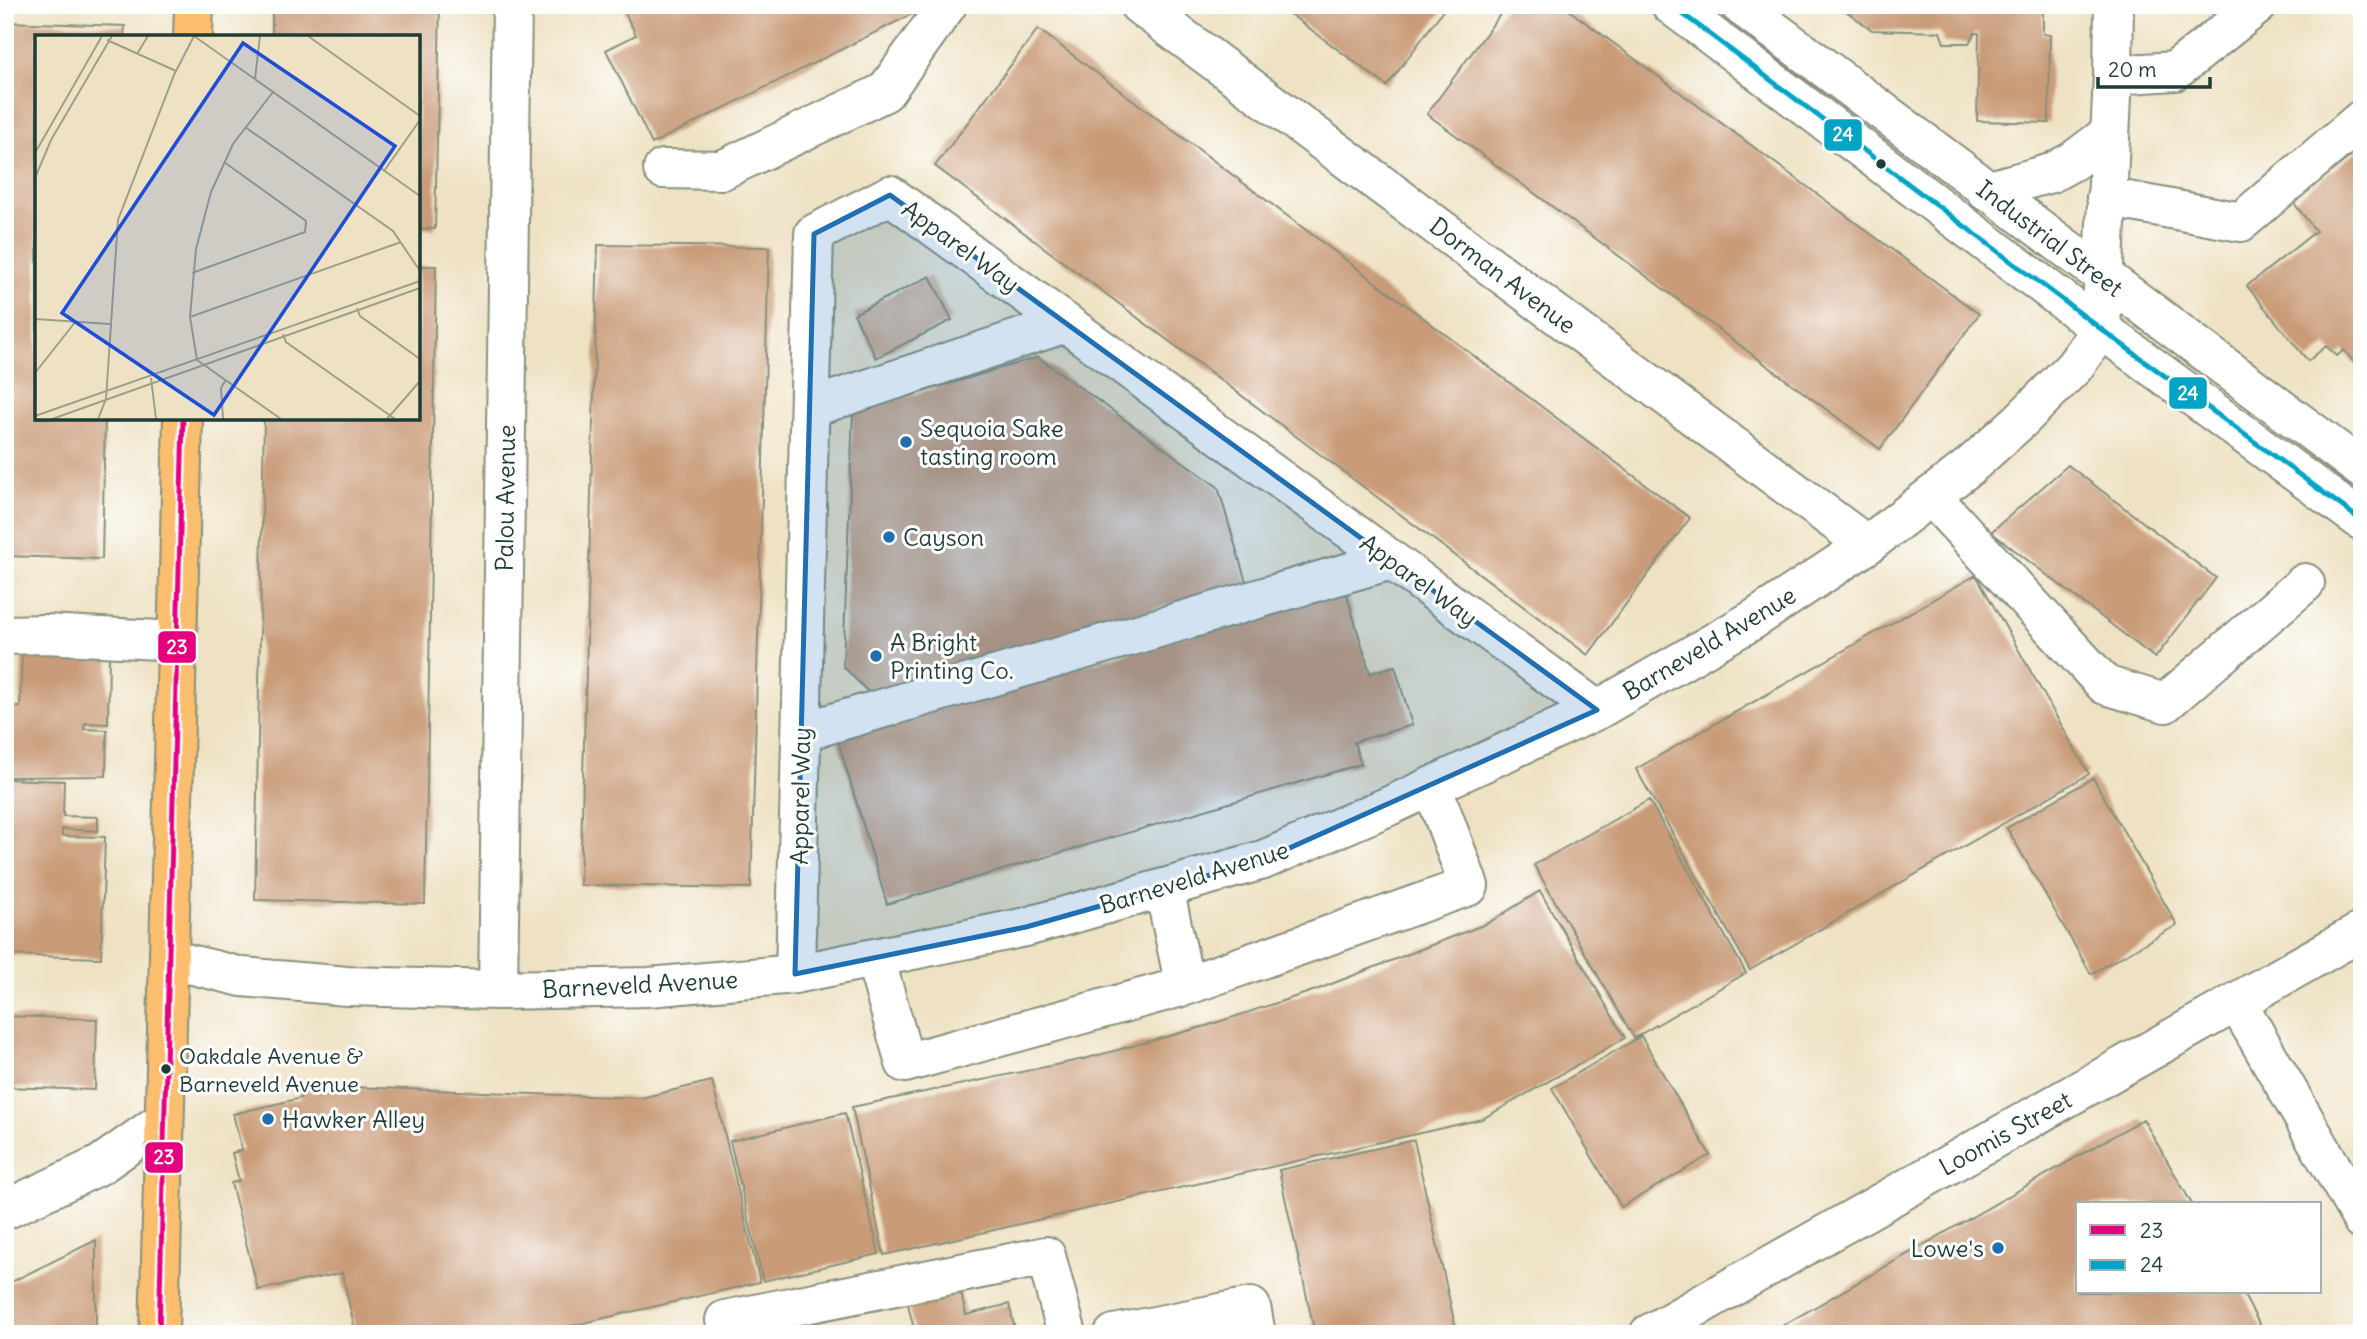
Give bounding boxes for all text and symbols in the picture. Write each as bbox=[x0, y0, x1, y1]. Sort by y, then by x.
inset map bbox=[35, 35, 420, 420]
scale bar bbox=[2098, 46, 2210, 90]
text: 20 m bbox=[2108, 56, 2157, 83]
line badge: 24 bbox=[1823, 118, 1863, 152]
text: 24 bbox=[1832, 122, 1854, 146]
unlabelled marker bbox=[1874, 157, 1888, 171]
street label: Industrial Street bbox=[1971, 173, 2129, 303]
street label: Apparel Way bbox=[896, 193, 1026, 299]
street label: Dorman Avenue bbox=[1424, 210, 1582, 340]
line badge: 24 bbox=[2168, 376, 2208, 410]
text: 24 bbox=[2177, 381, 2199, 405]
place label: Sequoia Sake tasting room bbox=[920, 413, 1064, 471]
street label: Palou Avenue bbox=[489, 424, 521, 572]
marker: Sequoia Sake tasting room bbox=[898, 434, 914, 450]
place label: Cayson bbox=[903, 522, 984, 552]
street label: Apparel Way bbox=[1354, 527, 1484, 633]
marker: Cayson bbox=[881, 529, 897, 545]
street label: Barneveld Avenue bbox=[1617, 580, 1801, 706]
place label: A Bright Printing Co. bbox=[890, 627, 1014, 685]
line badge: 23 bbox=[157, 630, 197, 664]
text: 23 bbox=[166, 635, 188, 659]
marker: A Bright Printing Co. bbox=[868, 648, 884, 664]
street label: Apparel Way bbox=[784, 727, 816, 865]
street label: Barneveld Avenue bbox=[1096, 834, 1292, 920]
street label: Barneveld Avenue bbox=[541, 964, 739, 1004]
place label: Oakdale Avenue & Barneveld Avenue bbox=[179, 1042, 363, 1098]
marker: Oakdale Avenue & Barneveld Avenue bbox=[159, 1062, 173, 1076]
street label: Loomis Street bbox=[1934, 1084, 2076, 1182]
place label: Hawker Alley bbox=[282, 1104, 425, 1134]
marker: Hawker Alley bbox=[260, 1111, 276, 1127]
line badge: 23 bbox=[144, 1141, 184, 1174]
text: 23 bbox=[153, 1145, 175, 1169]
legend bbox=[2076, 1202, 2322, 1294]
text: 23 bbox=[2140, 1217, 2163, 1244]
place label: Lowe's bbox=[1910, 1233, 1984, 1263]
marker: Lowe's bbox=[1990, 1240, 2006, 1256]
text: 24 bbox=[2140, 1251, 2163, 1278]

